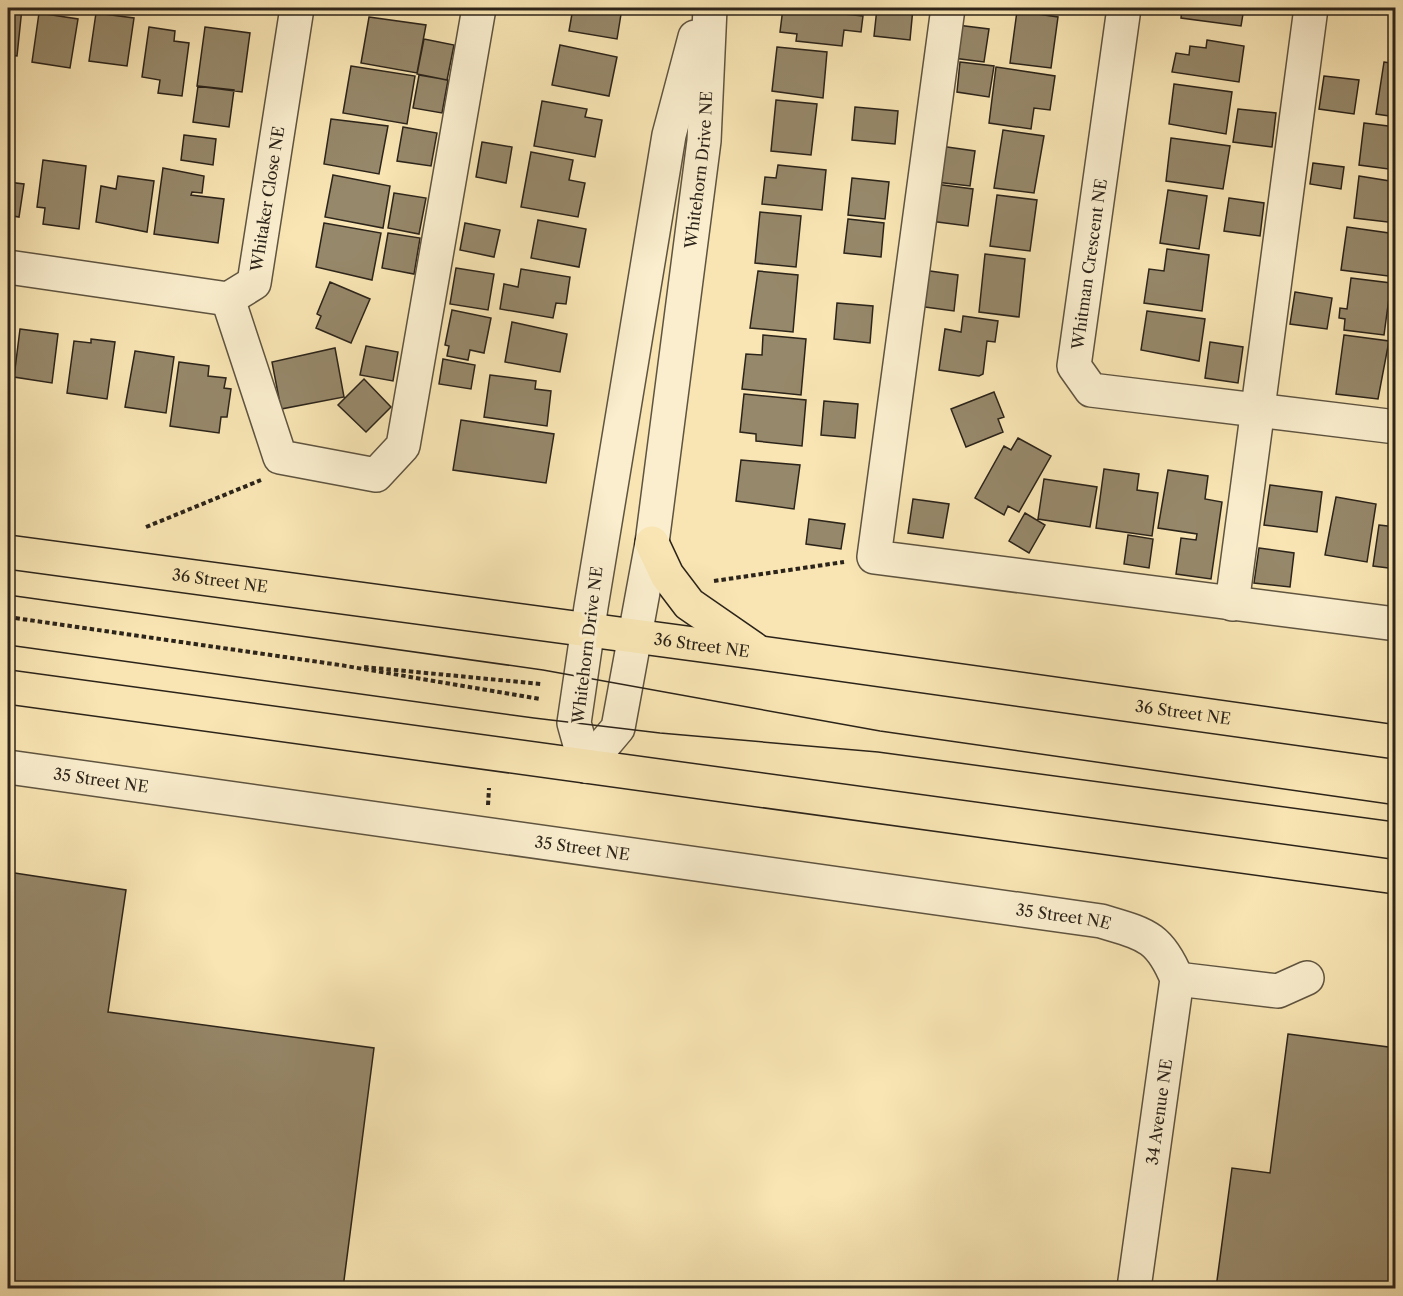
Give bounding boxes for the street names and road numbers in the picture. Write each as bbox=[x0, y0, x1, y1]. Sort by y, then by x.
street label: Whitehorn Drive NE bbox=[680, 90, 716, 251]
street label: Whitaker Close NE bbox=[246, 125, 288, 274]
street label: Whitman Crescent NE bbox=[1067, 177, 1111, 352]
street label: 36 Street NE bbox=[171, 564, 269, 597]
street label: Whitehorn Drive NE bbox=[567, 565, 607, 726]
street label: 36 Street NE bbox=[653, 629, 751, 661]
street label: 36 Street NE bbox=[1134, 696, 1232, 729]
street label: 35 Street NE bbox=[52, 764, 150, 797]
street label: 35 Street NE bbox=[534, 831, 631, 864]
street label: 35 Street NE bbox=[1015, 899, 1114, 934]
street label: 34 Avenue NE bbox=[1142, 1058, 1176, 1166]

